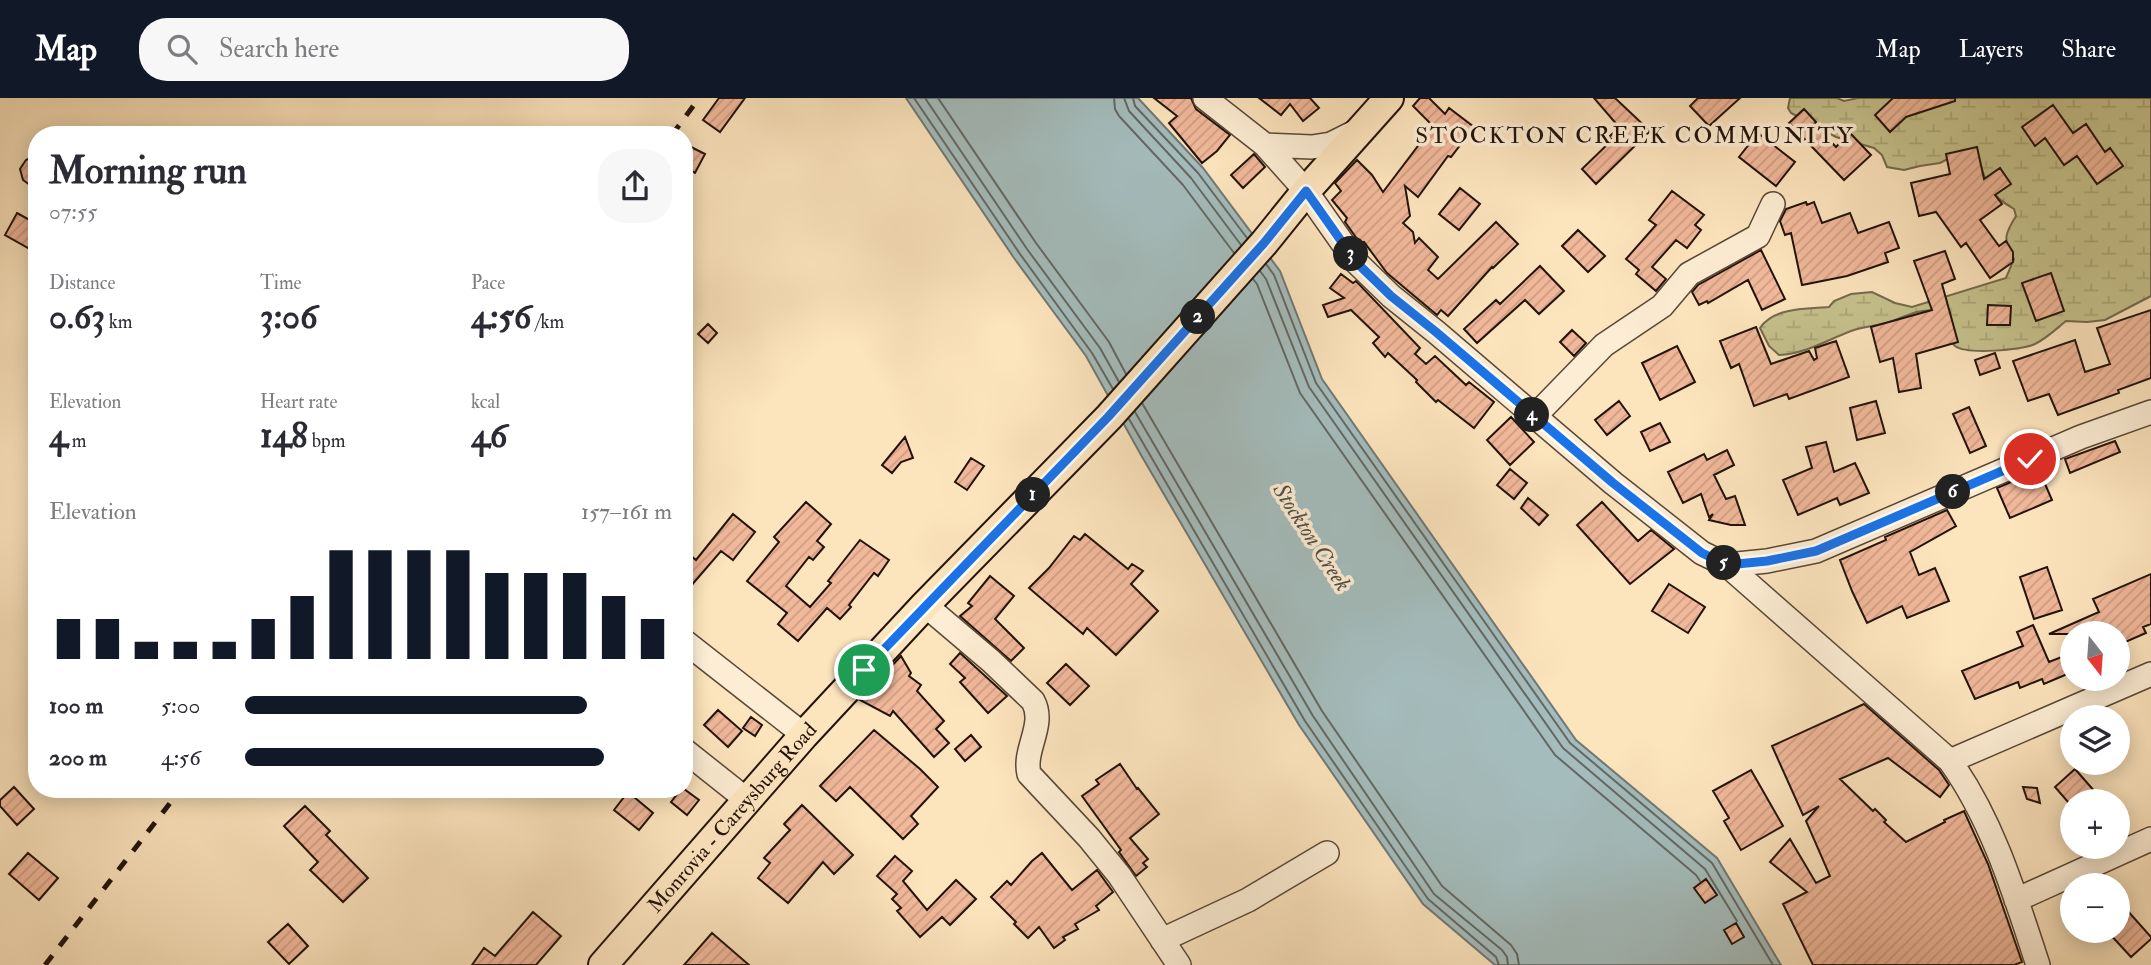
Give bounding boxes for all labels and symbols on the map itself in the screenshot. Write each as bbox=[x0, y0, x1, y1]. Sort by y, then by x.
district label: STOCKTON CREEK COMMUNITY bbox=[1415, 121, 1855, 150]
pin: 3 bbox=[1334, 236, 1368, 272]
pin: 2 bbox=[1180, 300, 1216, 334]
pin: 4 bbox=[1514, 398, 1550, 432]
pin bbox=[2000, 429, 2060, 489]
pin: 6 bbox=[1936, 474, 1970, 510]
water label: Stockton Creek bbox=[1266, 477, 1358, 596]
pin: 1 bbox=[1016, 478, 1050, 512]
pin: 5 bbox=[1706, 546, 1742, 580]
north arrow bbox=[2060, 621, 2130, 691]
pin bbox=[834, 640, 894, 700]
street label: Monrovia - Careysburg Road bbox=[641, 716, 823, 918]

